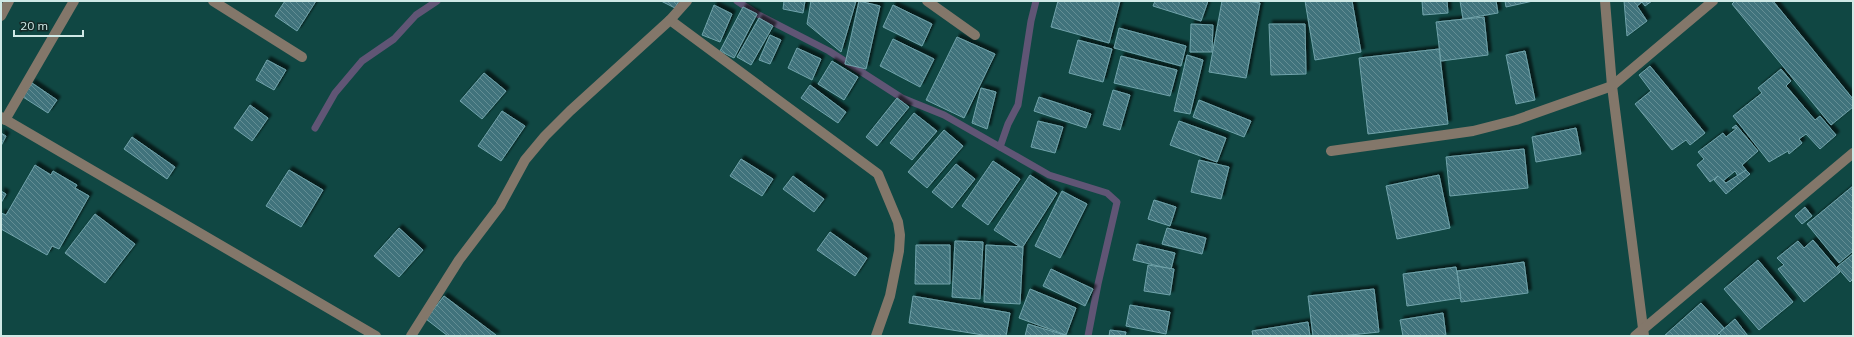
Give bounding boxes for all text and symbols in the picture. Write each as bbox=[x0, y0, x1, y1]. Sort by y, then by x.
scale bar bbox=[14, 12, 83, 38]
text: 20 m bbox=[20, 18, 48, 33]

